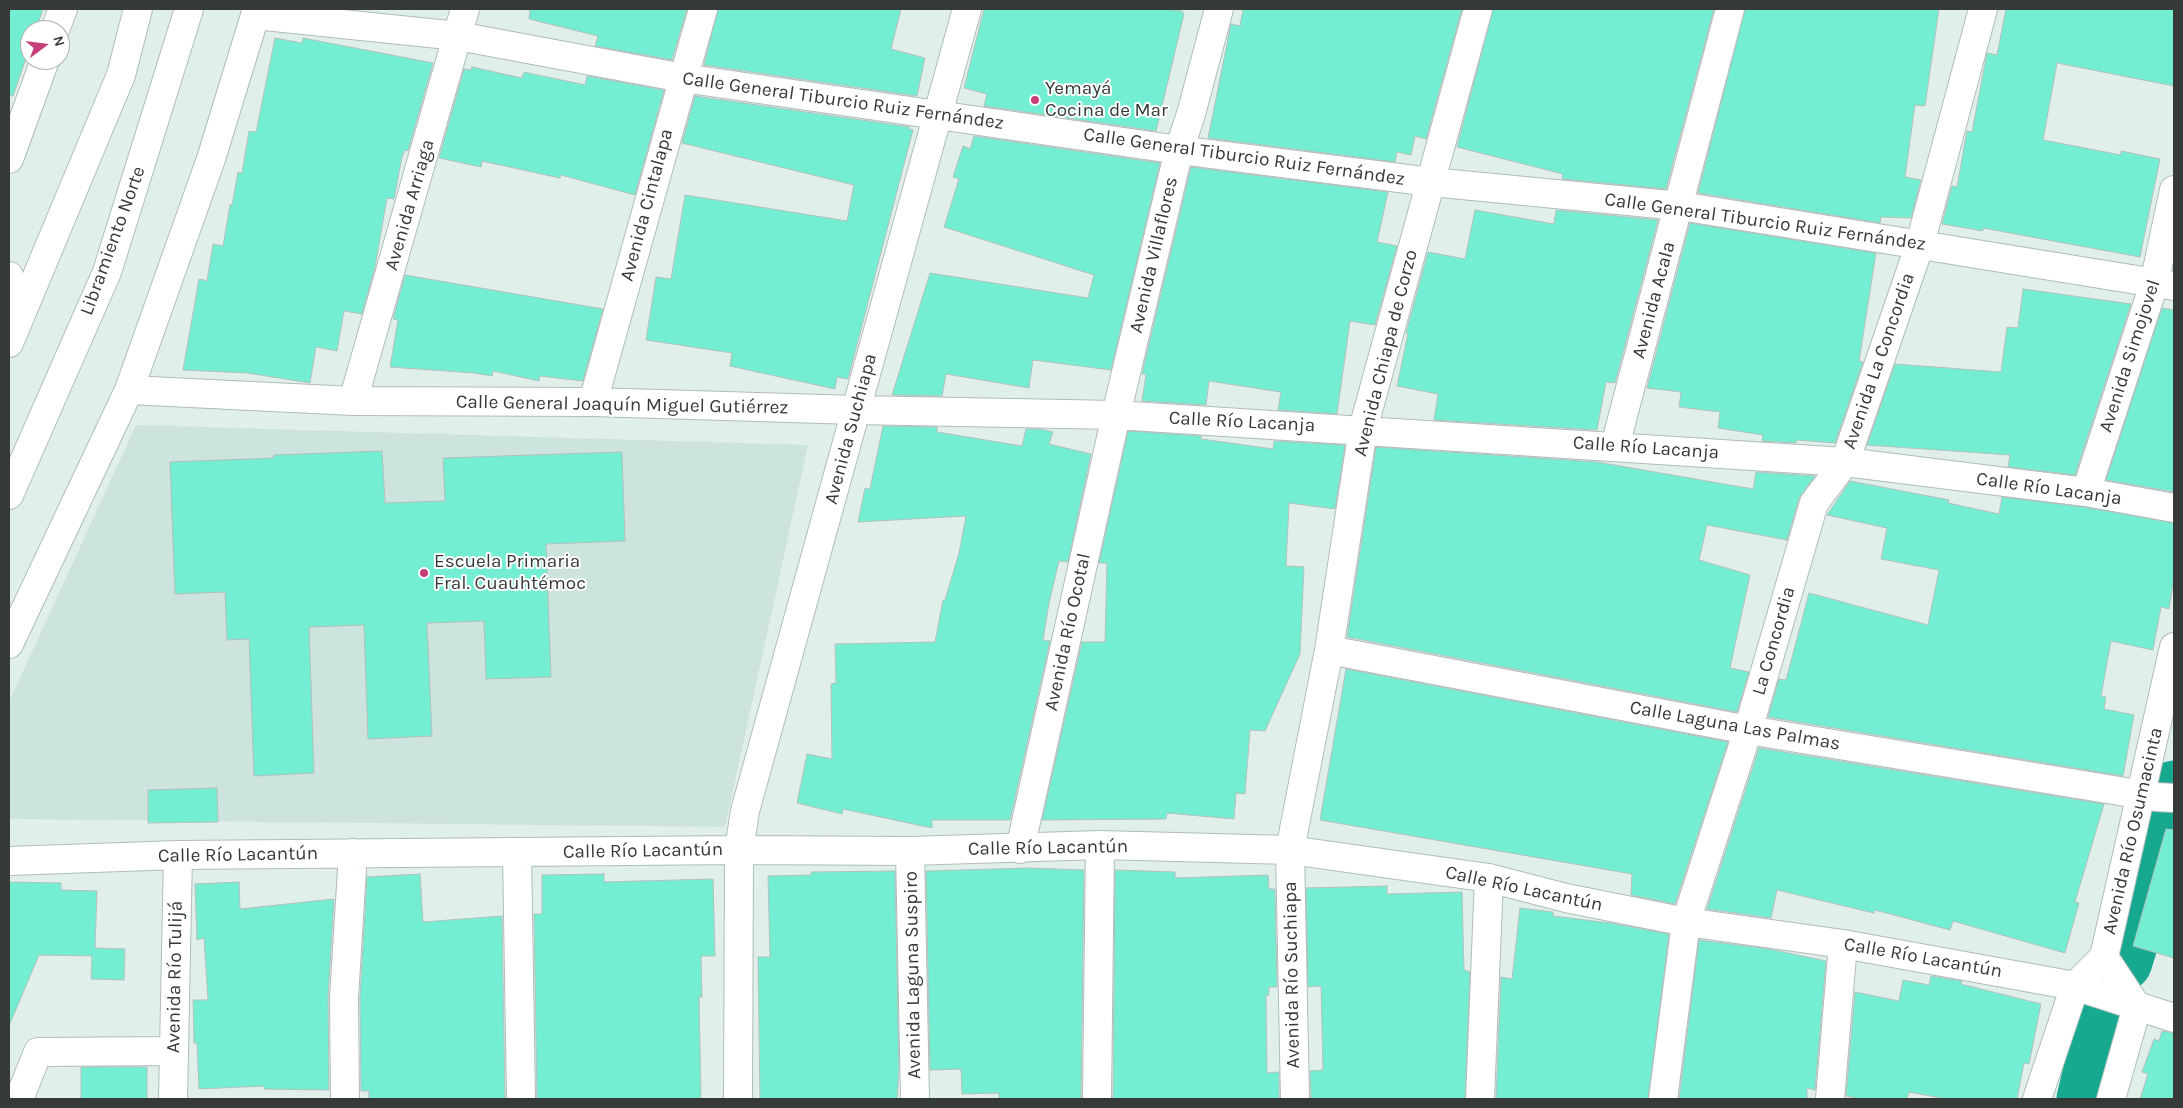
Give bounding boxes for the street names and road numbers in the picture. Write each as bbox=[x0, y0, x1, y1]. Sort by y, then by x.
street label: Calle General Tiburcio Ruiz Fernández bbox=[681, 67, 1005, 135]
street label: Calle General Tiburcio Ruiz Fernández bbox=[1082, 123, 1406, 191]
street label: Avenida Cintalapa bbox=[616, 126, 678, 284]
street label: Avenida Arriaga bbox=[380, 137, 440, 273]
street label: Libramiento Norte bbox=[75, 163, 151, 319]
street label: Avenida Villaflores bbox=[1125, 175, 1183, 335]
street label: Calle General Tiburcio Ruiz Fernández bbox=[1603, 188, 1927, 256]
street label: Avenida Acala bbox=[1627, 239, 1681, 361]
street label: Avenida Chiapa de Corzo bbox=[1349, 247, 1423, 459]
street label: Avenida La Concordia bbox=[1838, 270, 1920, 452]
street label: Avenida Simojovel bbox=[2095, 277, 2165, 435]
street label: Avenida Suchiapa bbox=[820, 351, 882, 507]
street label: Calle General Joaquín Miguel Gutiérrez bbox=[456, 391, 788, 419]
street label: Calle Río Lacanja bbox=[1168, 407, 1316, 437]
street label: Calle Río Lacanja bbox=[1572, 432, 1720, 464]
street label: Calle Río Lacanja bbox=[1975, 468, 2123, 510]
street label: Avenida Río Ocotal bbox=[1040, 551, 1096, 713]
street label: La Concordia bbox=[1748, 584, 1800, 698]
street label: Calle Laguna Las Palmas bbox=[1628, 696, 1842, 756]
street label: Avenida Río Osumacinta bbox=[2098, 725, 2168, 937]
street label: Calle Río Lacantún bbox=[968, 835, 1128, 861]
street label: Calle Río Lacantún bbox=[563, 838, 723, 864]
street label: Calle Río Lacantún bbox=[158, 842, 318, 868]
street label: Calle Río Lacantún bbox=[1443, 861, 1605, 917]
street label: Avenida Laguna Suspiro bbox=[900, 871, 926, 1079]
street label: Avenida Río Suchiapa bbox=[1279, 881, 1305, 1069]
street label: Avenida Río Tulijá bbox=[162, 901, 188, 1053]
street label: Calle Río Lacantún bbox=[1842, 933, 2004, 983]

